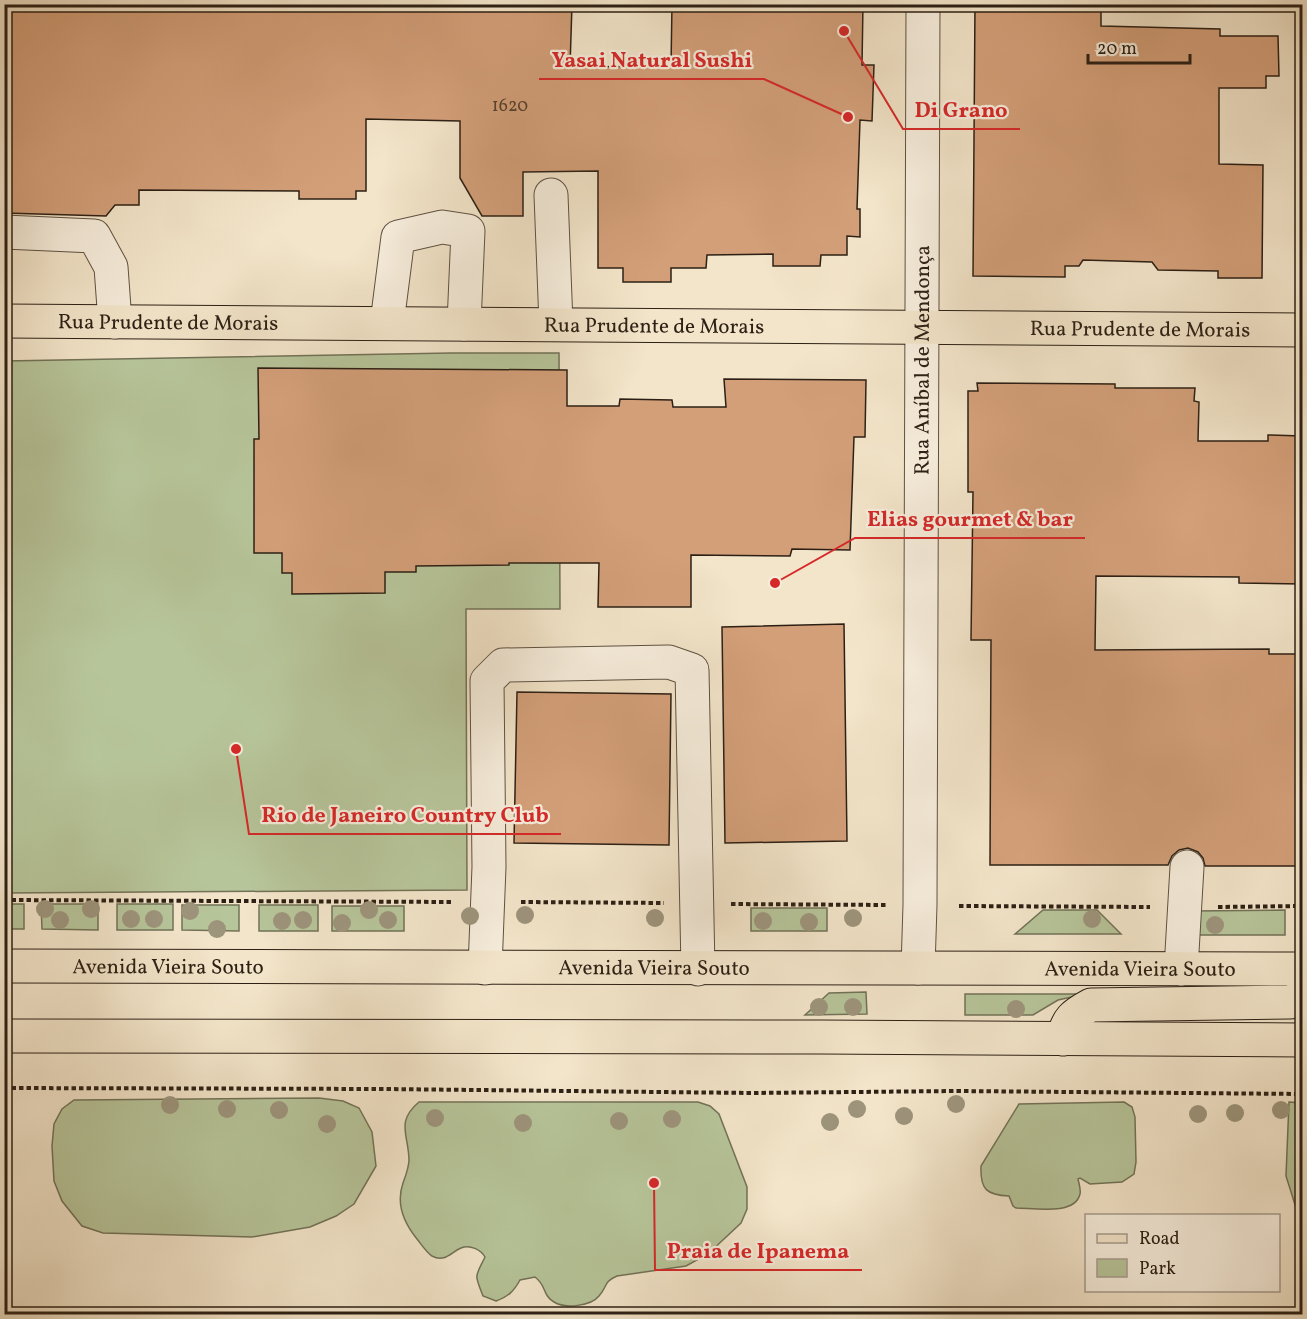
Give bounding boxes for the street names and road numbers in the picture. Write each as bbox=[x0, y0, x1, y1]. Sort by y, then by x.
street label: Rua Aníbal de Mendonça bbox=[908, 245, 938, 475]
street label: Rua Prudente de Morais bbox=[58, 308, 278, 339]
street label: Rua Prudente de Morais bbox=[544, 312, 764, 342]
street label: Rua Prudente de Morais bbox=[1030, 315, 1250, 346]
street label: Avenida Vieira Souto bbox=[72, 953, 264, 983]
street label: Avenida Vieira Souto bbox=[558, 954, 750, 984]
street label: Avenida Vieira Souto bbox=[1044, 955, 1236, 985]

